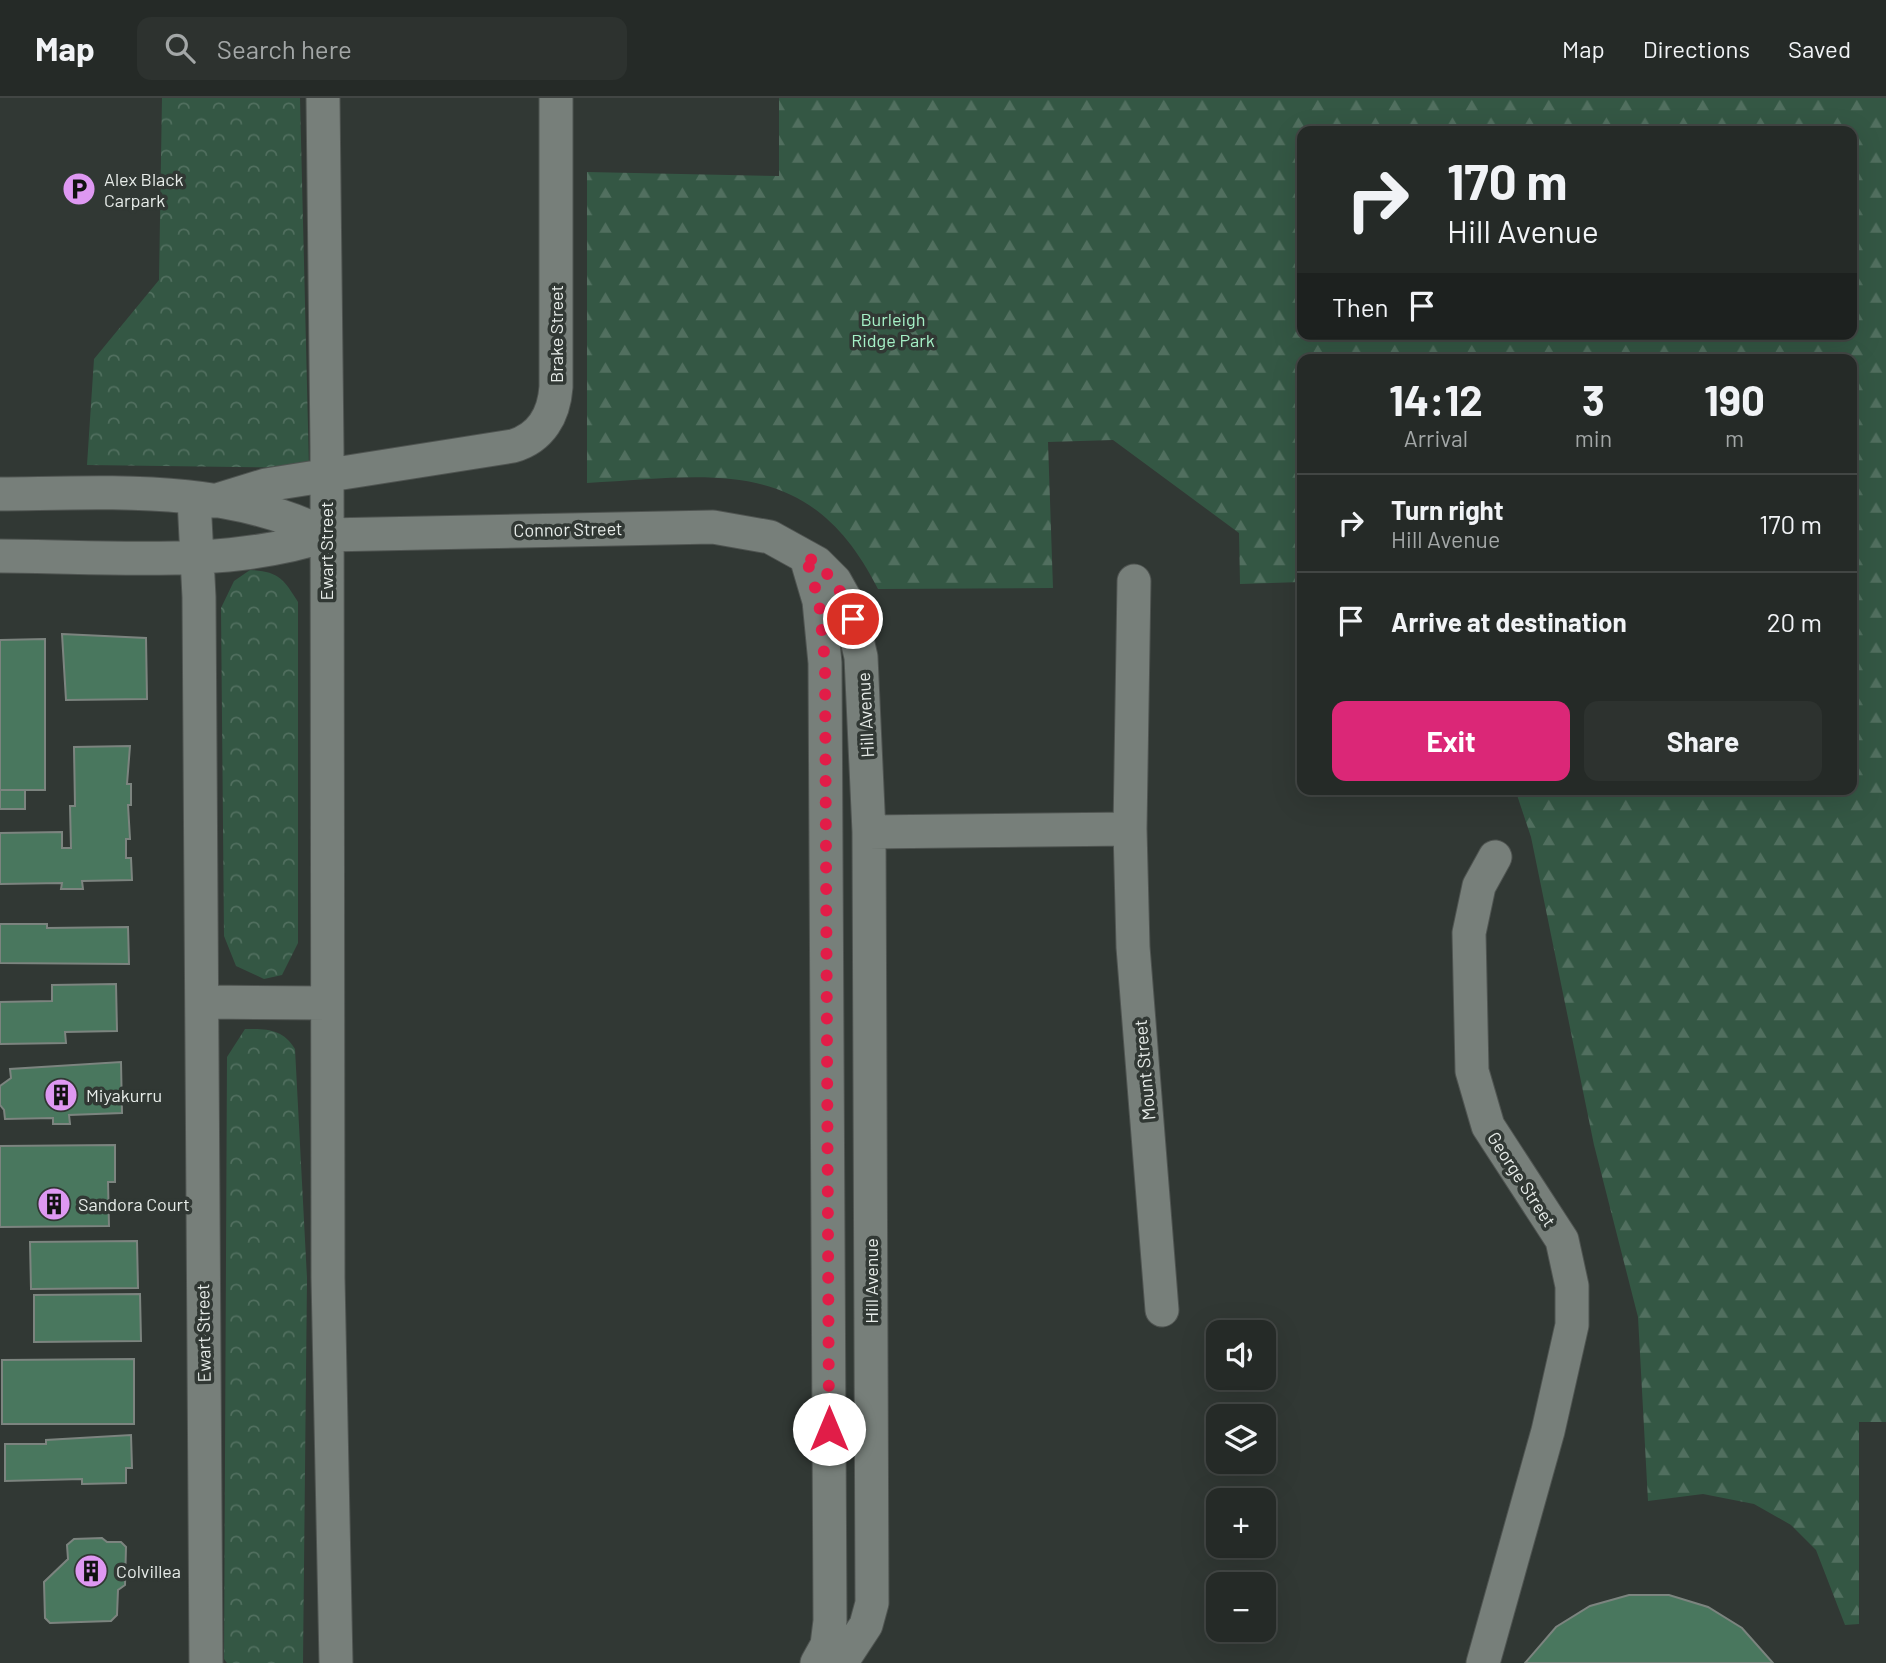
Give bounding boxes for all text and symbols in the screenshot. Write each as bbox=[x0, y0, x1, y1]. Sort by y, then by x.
search box bbox=[137, 17, 627, 80]
text: Map bbox=[35, 28, 95, 68]
icon: search bbox=[161, 29, 199, 67]
text: Search here bbox=[217, 33, 352, 64]
text: Map bbox=[1562, 34, 1605, 63]
text: Directions bbox=[1643, 34, 1750, 63]
text: Saved bbox=[1788, 34, 1851, 63]
text: 170 m bbox=[1447, 151, 1567, 210]
icon: right bbox=[1332, 154, 1423, 245]
place label: Alex Black Carpark bbox=[104, 168, 184, 211]
parking icon: Alex Black Carpark bbox=[60, 170, 98, 208]
text: Hill Avenue bbox=[1447, 211, 1599, 249]
street label: Brake Street bbox=[545, 285, 567, 383]
icon: arrive bbox=[1403, 287, 1441, 325]
text: Then bbox=[1332, 291, 1389, 322]
park label: Burleigh Ridge Park bbox=[851, 308, 935, 351]
text: 14:12 bbox=[1389, 374, 1483, 424]
text: 3 bbox=[1582, 374, 1605, 424]
text: 190 bbox=[1704, 374, 1765, 424]
text: Arrival bbox=[1404, 424, 1468, 452]
text: min bbox=[1575, 424, 1612, 452]
text: m bbox=[1725, 424, 1744, 452]
text: Turn right bbox=[1391, 494, 1504, 525]
street label: Ewart Street bbox=[315, 502, 337, 600]
icon: right bbox=[1332, 504, 1370, 542]
text: 170 m bbox=[1759, 508, 1822, 539]
street label: Connor Street bbox=[513, 517, 623, 541]
text: Hill Avenue bbox=[1391, 525, 1500, 553]
pin bbox=[823, 589, 883, 649]
icon: arrive bbox=[834, 600, 872, 638]
icon: arrive bbox=[1332, 602, 1370, 640]
text: Arrive at destination bbox=[1391, 606, 1627, 637]
text: 20 m bbox=[1767, 606, 1822, 637]
street label: Hill Avenue bbox=[852, 672, 878, 758]
button: Exit bbox=[1332, 701, 1570, 781]
button: Share bbox=[1584, 701, 1822, 781]
street label: Mount Street bbox=[1129, 1019, 1159, 1121]
building icon: Miyakurru bbox=[42, 1076, 80, 1114]
place label: Miyakurru bbox=[86, 1084, 162, 1106]
street label: George Street bbox=[1483, 1127, 1561, 1231]
building icon: Sandora Court bbox=[35, 1185, 73, 1223]
place label: Sandora Court bbox=[78, 1193, 190, 1215]
street label: Hill Avenue bbox=[860, 1238, 882, 1324]
street label: Ewart Street bbox=[191, 1283, 215, 1383]
map controls bbox=[1206, 1320, 1276, 1642]
button: sound bbox=[1206, 1320, 1276, 1390]
position arrow bbox=[792, 1392, 866, 1466]
button: layers bbox=[1206, 1404, 1276, 1474]
button: + bbox=[1206, 1488, 1276, 1558]
building icon: Colvillea bbox=[72, 1552, 110, 1590]
place label: Colvillea bbox=[116, 1560, 181, 1582]
button: − bbox=[1206, 1572, 1276, 1642]

